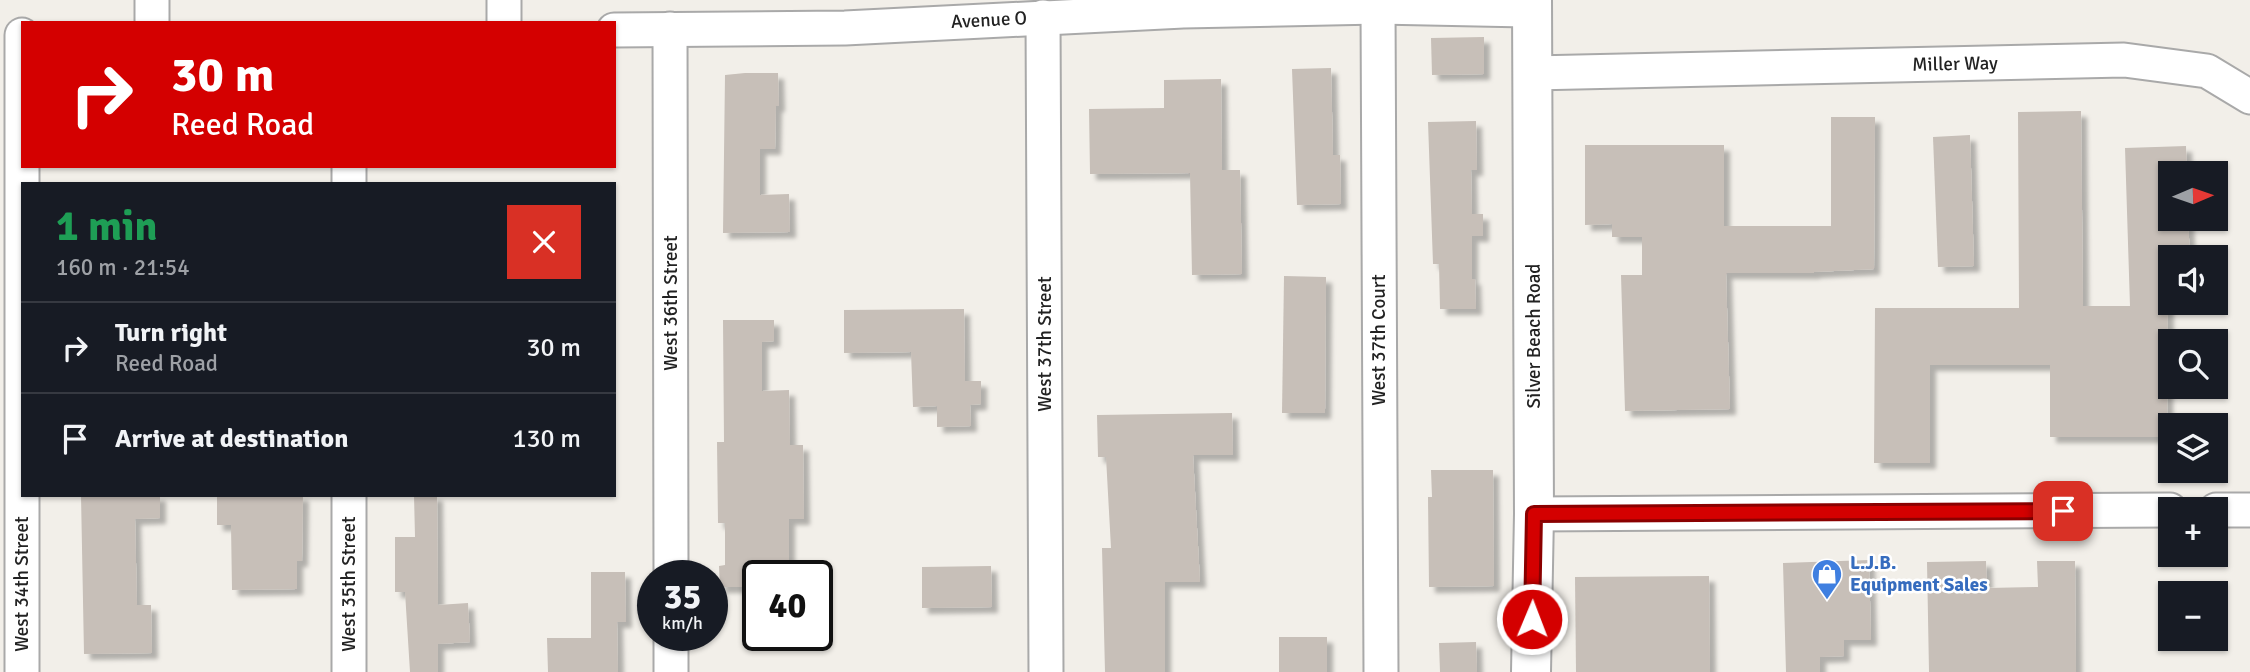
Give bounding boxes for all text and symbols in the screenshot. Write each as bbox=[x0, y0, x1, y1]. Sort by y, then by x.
street label: Avenue O bbox=[950, 6, 1028, 34]
text: 30 m bbox=[171, 45, 274, 105]
icon: right bbox=[56, 49, 147, 140]
street label: Miller Way bbox=[1912, 51, 1998, 77]
text: Reed Road bbox=[171, 105, 314, 144]
north arrow bbox=[2158, 161, 2228, 231]
map controls bbox=[2158, 161, 2228, 651]
text: 1 min bbox=[56, 201, 157, 252]
button: close bbox=[507, 205, 581, 279]
street label: West 36th Street bbox=[659, 235, 683, 371]
button: sound bbox=[2158, 245, 2228, 315]
text: 160 m · 21:54 bbox=[56, 253, 190, 282]
street label: Silver Beach Road bbox=[1522, 264, 1546, 408]
street label: West 37th Court bbox=[1367, 274, 1391, 406]
street label: West 37th Street bbox=[1033, 276, 1057, 412]
text: Turn right bbox=[115, 317, 227, 349]
icon: right bbox=[56, 329, 94, 367]
button: search bbox=[2158, 329, 2228, 399]
text: 30 m bbox=[526, 332, 581, 364]
text: Reed Road bbox=[115, 349, 218, 378]
button: layers bbox=[2158, 413, 2228, 483]
icon: arrive bbox=[56, 420, 94, 458]
text: Arrive at destination bbox=[115, 423, 348, 455]
text: 130 m bbox=[512, 423, 581, 455]
pin bbox=[2033, 481, 2093, 541]
icon: arrive bbox=[2044, 492, 2082, 530]
button: + bbox=[2158, 497, 2228, 567]
street label: West 34th Street bbox=[10, 516, 34, 652]
street label: West 35th Street bbox=[337, 516, 361, 652]
place label: L.J.B. Equipment Sales bbox=[1850, 551, 1988, 597]
shop icon: L.J.B. Equipment Sales bbox=[1810, 557, 1844, 601]
speed limit sign: 40 bbox=[742, 560, 833, 651]
text: 35 bbox=[664, 575, 701, 618]
button: − bbox=[2158, 581, 2228, 651]
position arrow bbox=[1495, 582, 1569, 656]
text: km/h bbox=[662, 612, 703, 634]

